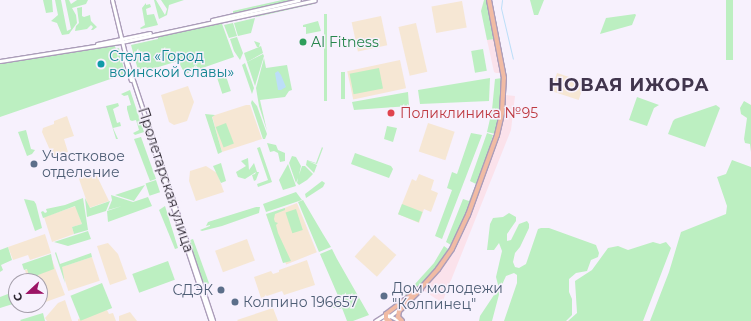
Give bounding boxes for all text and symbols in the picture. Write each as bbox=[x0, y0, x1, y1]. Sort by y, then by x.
place label: AI Fitness bbox=[311, 34, 379, 50]
marker: AI Fitness bbox=[298, 37, 308, 47]
place label: Стела «Город воинской славы» bbox=[109, 48, 234, 80]
marker: Стела «Город воинской славы» bbox=[96, 59, 106, 69]
district label: НОВАЯ ИЖОРА bbox=[548, 74, 710, 96]
street label: Пролетарская улица bbox=[135, 105, 197, 255]
place label: Поликлиника №95 bbox=[400, 105, 538, 121]
marker: Поликлиника №95 bbox=[385, 107, 397, 119]
place label: Участковое отделение bbox=[42, 148, 125, 180]
marker: Участковое отделение bbox=[29, 159, 39, 169]
north arrow bbox=[8, 273, 48, 313]
place label: Дом молодежи "Колпинец" bbox=[392, 280, 503, 312]
place label: СДЭК bbox=[172, 282, 213, 298]
marker: СДЭК bbox=[216, 285, 226, 295]
text: С bbox=[10, 291, 26, 303]
marker: Дом молодежи "Колпинец" bbox=[379, 291, 389, 301]
place label: Колпино 196657 bbox=[243, 294, 358, 310]
marker: Колпино 196657 bbox=[230, 297, 240, 307]

